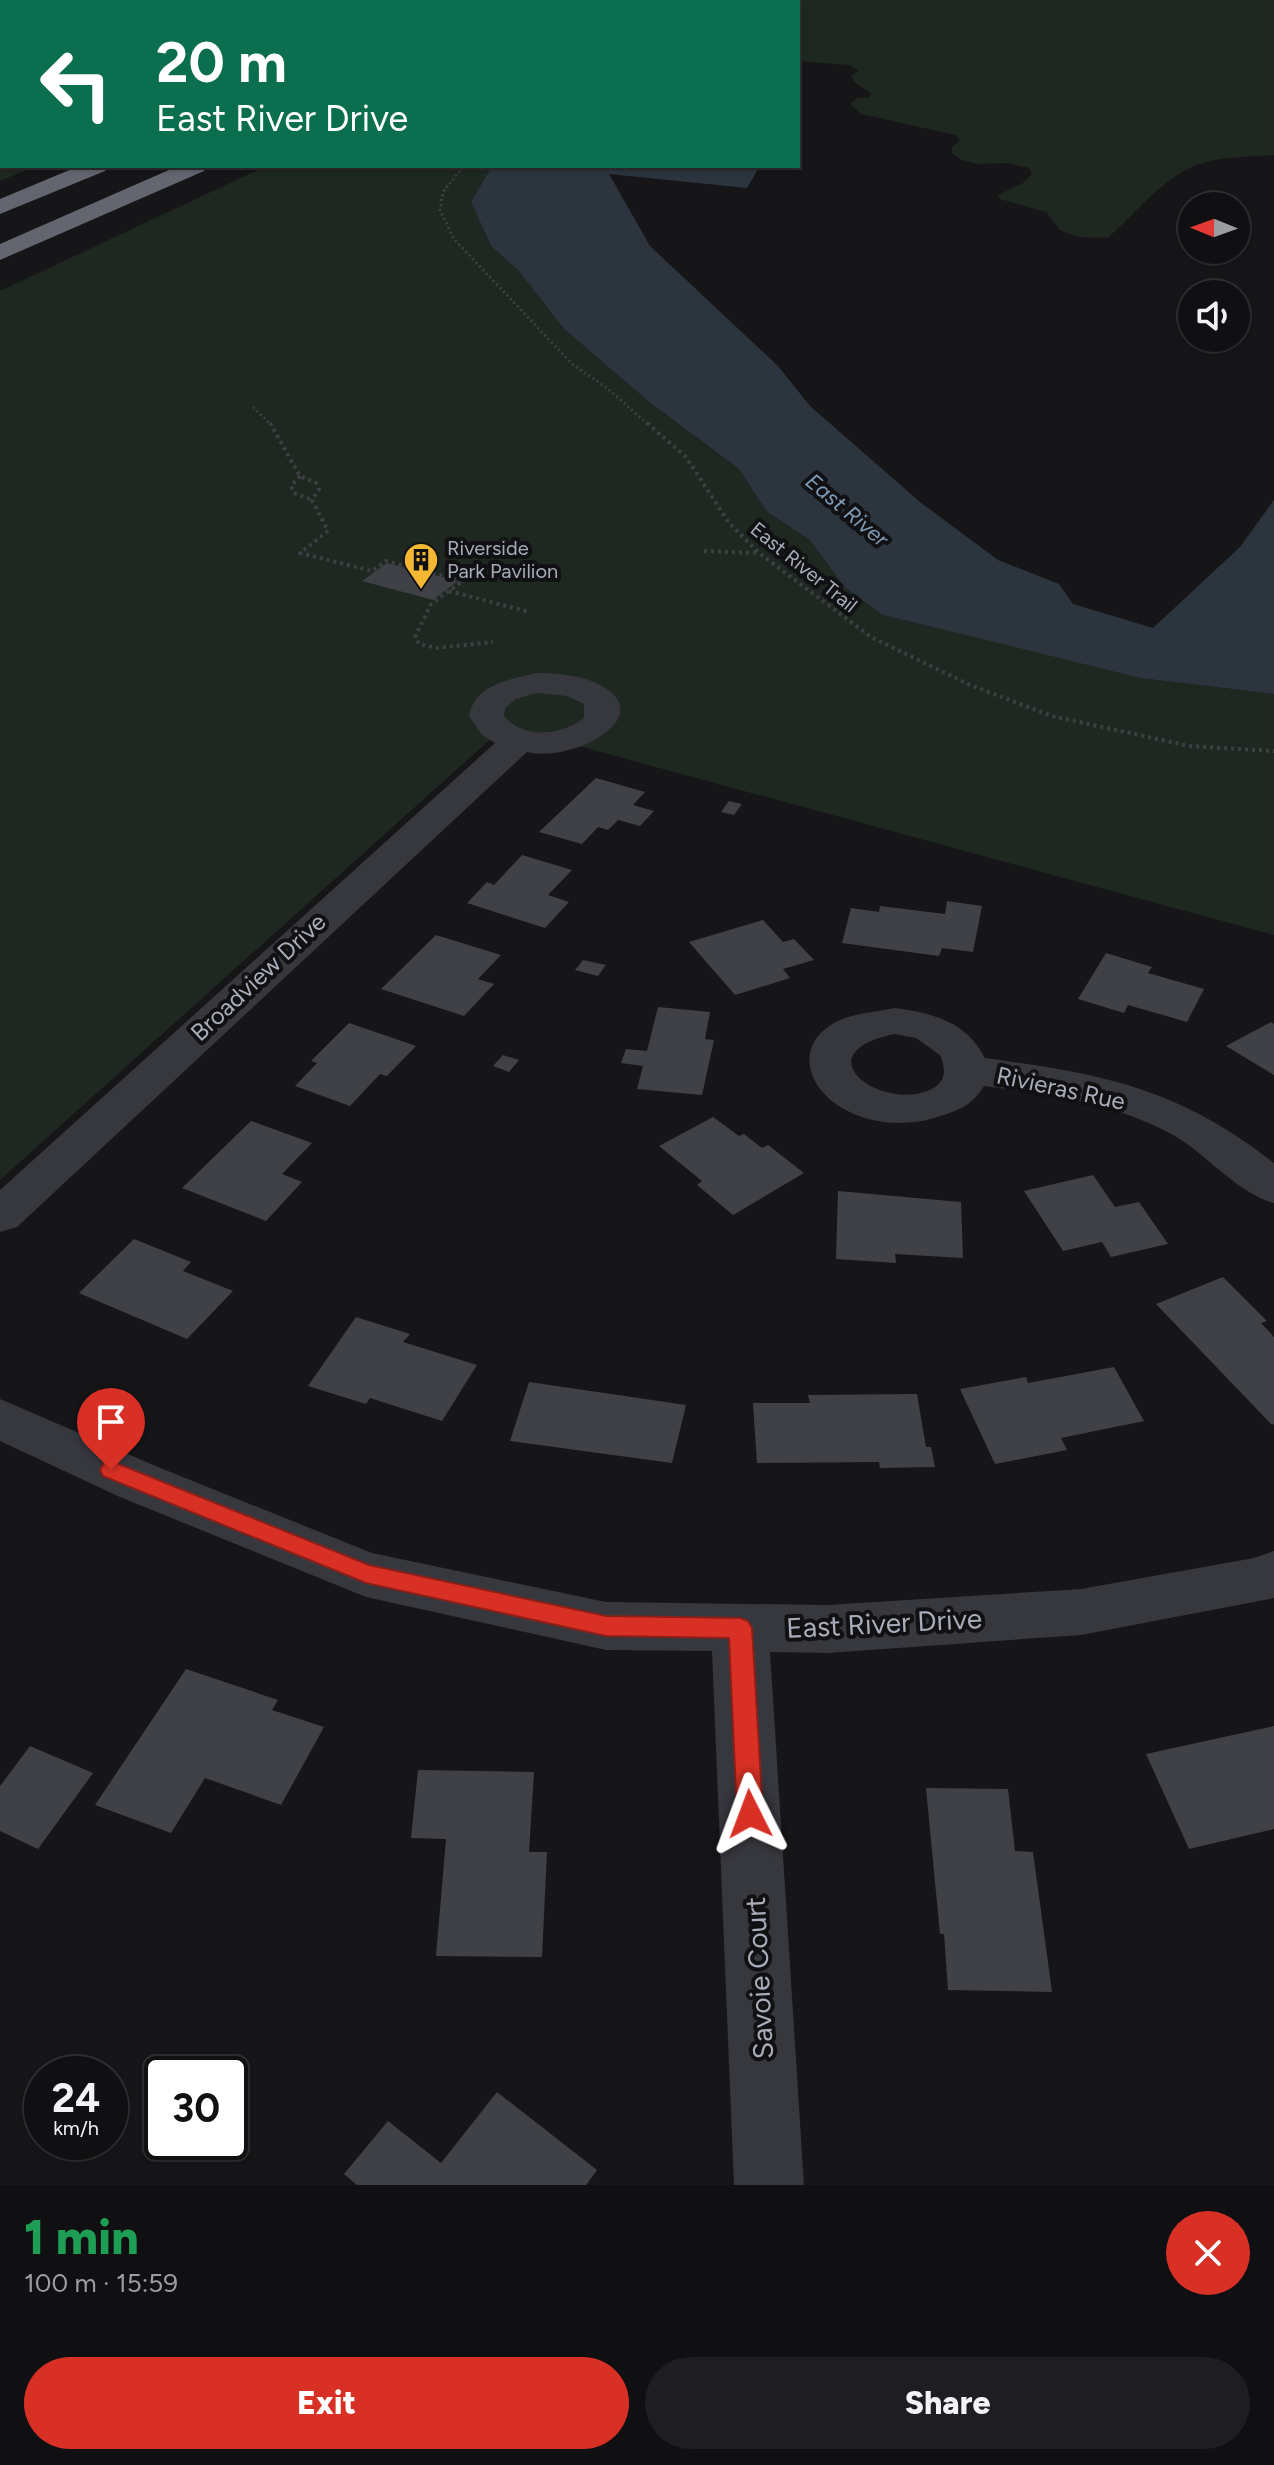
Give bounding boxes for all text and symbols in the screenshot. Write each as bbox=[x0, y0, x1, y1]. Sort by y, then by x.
text: 20 m bbox=[156, 29, 287, 96]
icon: left bbox=[24, 32, 128, 136]
text: East River Drive bbox=[156, 97, 408, 140]
north arrow bbox=[1178, 192, 1250, 264]
map controls bbox=[1178, 192, 1250, 352]
button: sound bbox=[1178, 280, 1250, 352]
water label: East River bbox=[800, 468, 895, 553]
street label: East River Trail bbox=[746, 517, 862, 617]
place label: Riverside Park Pavilion bbox=[447, 536, 558, 583]
building icon: Riverside Park Pavilion bbox=[402, 541, 440, 591]
street label: Broadview Drive bbox=[184, 907, 332, 1047]
street label: Rivieras Rue bbox=[994, 1060, 1128, 1116]
pin bbox=[77, 1388, 145, 1470]
icon: arrive bbox=[89, 1400, 133, 1444]
street label: East River Drive bbox=[785, 1601, 983, 1645]
position arrow bbox=[708, 1772, 792, 1856]
street label: Savoie Court bbox=[738, 1896, 780, 2060]
speed limit sign: 30 bbox=[144, 2056, 248, 2160]
text: 24 bbox=[52, 2074, 100, 2122]
text: km/h bbox=[53, 2116, 99, 2140]
text: 1 min bbox=[24, 2208, 139, 2266]
button: close bbox=[1166, 2211, 1250, 2295]
text: 100 m · 15:59 bbox=[24, 2267, 178, 2299]
button: Exit bbox=[24, 2357, 629, 2449]
button: Share bbox=[645, 2357, 1250, 2449]

